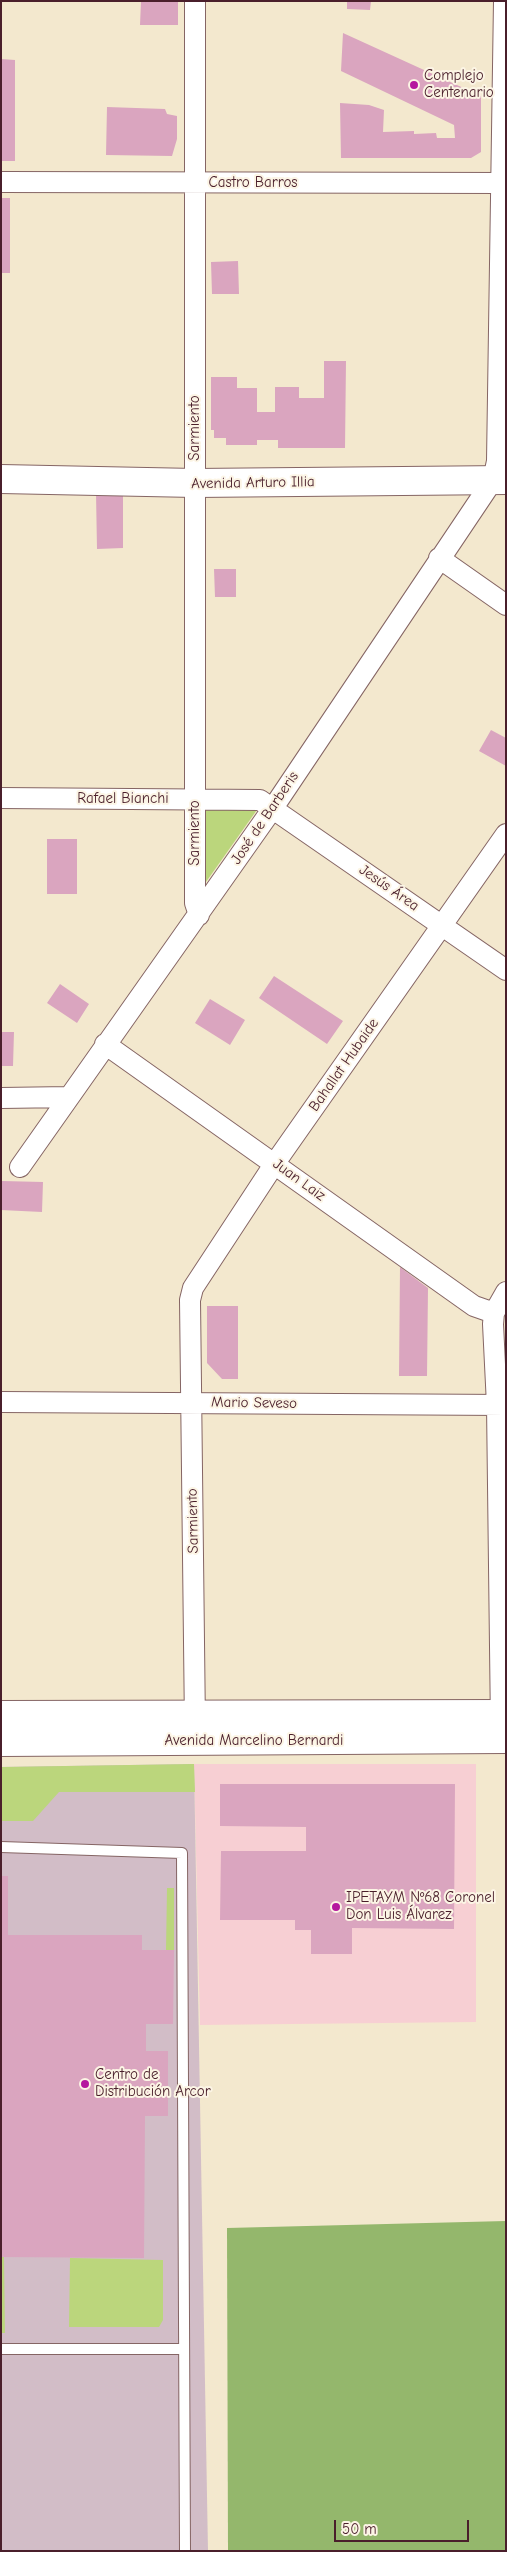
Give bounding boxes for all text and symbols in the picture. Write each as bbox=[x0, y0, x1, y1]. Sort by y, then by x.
place label: Complejo Centenario bbox=[424, 67, 494, 102]
marker: Complejo Centenario bbox=[408, 79, 420, 91]
street label: Castro Barros bbox=[209, 174, 297, 192]
street label: Sarmiento bbox=[186, 395, 204, 461]
street label: Avenida Arturo Illia bbox=[191, 473, 315, 493]
street label: José de Barberis bbox=[227, 768, 303, 868]
street label: Rafael Bianchi bbox=[77, 790, 169, 808]
street label: Sarmiento bbox=[186, 800, 204, 866]
street label: Jesús Área bbox=[356, 861, 422, 915]
street label: Bahallat Hubaide bbox=[305, 1015, 383, 1115]
street label: Juan Laiz bbox=[269, 1155, 329, 1205]
street label: Mario Seveso bbox=[211, 1393, 297, 1413]
street label: Sarmiento bbox=[183, 1488, 203, 1554]
street label: Avenida Marcelino Bernardi bbox=[165, 1732, 343, 1750]
place label: IPETAYM Nº68 Coronel Don Luis Álvarez bbox=[346, 1889, 495, 1924]
marker: IPETAYM Nº68 Coronel Don Luis Álvarez bbox=[330, 1901, 342, 1913]
place label: Centro de Distribución Arcor bbox=[95, 2066, 211, 2101]
marker: Centro de Distribución Arcor bbox=[79, 2078, 91, 2090]
scale bar bbox=[337, 2510, 472, 2542]
text: 50 m bbox=[342, 2520, 377, 2538]

